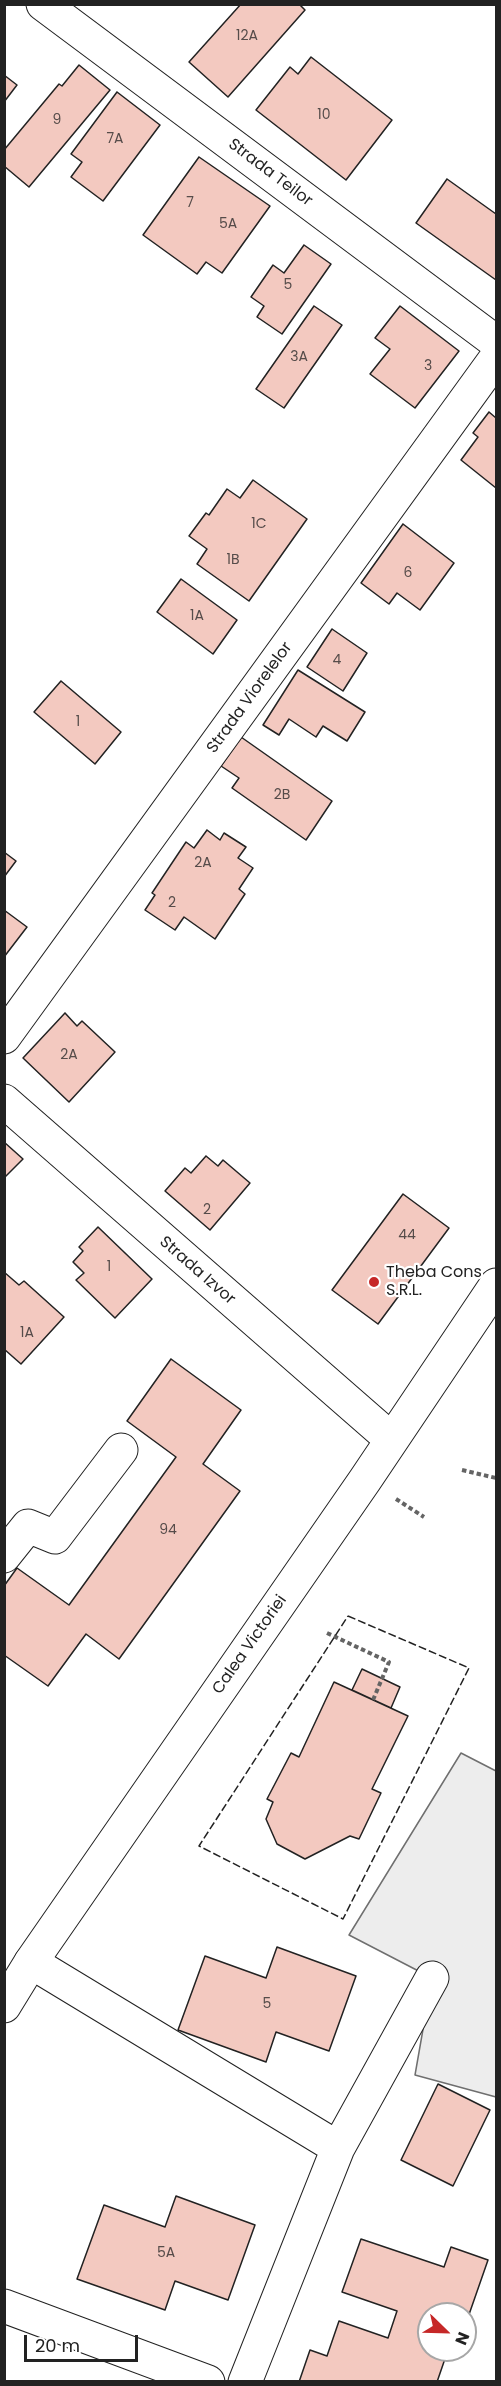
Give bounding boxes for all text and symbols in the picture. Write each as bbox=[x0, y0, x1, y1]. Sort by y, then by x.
house number: 12A bbox=[236, 28, 258, 44]
house number: 10 bbox=[317, 107, 331, 123]
house number: 9 bbox=[53, 112, 61, 128]
house number: 7A bbox=[106, 131, 124, 147]
street label: Strada Teilor bbox=[224, 135, 316, 211]
house number: 7 bbox=[186, 195, 194, 211]
house number: 5A bbox=[219, 216, 237, 232]
house number: 5 bbox=[284, 277, 292, 293]
house number: 3A bbox=[290, 349, 308, 365]
house number: 3 bbox=[424, 358, 432, 374]
house number: 1C bbox=[251, 516, 267, 532]
house number: 1B bbox=[226, 552, 240, 568]
house number: 6 bbox=[404, 565, 412, 581]
house number: 1A bbox=[190, 608, 204, 624]
street label: Strada Viorelelor bbox=[203, 639, 297, 757]
house number: 4 bbox=[333, 652, 341, 668]
house number: 1 bbox=[76, 714, 80, 730]
house number: 2B bbox=[274, 787, 290, 803]
house number: 2A bbox=[194, 855, 212, 871]
house number: 2 bbox=[168, 895, 176, 911]
house number: 2A bbox=[60, 1047, 78, 1063]
house number: 2 bbox=[203, 1202, 211, 1218]
house number: 44 bbox=[398, 1227, 416, 1243]
street label: Strada Izvor bbox=[155, 1233, 239, 1309]
house number: 1 bbox=[107, 1259, 111, 1275]
place label: Theba Cons S.R.L. bbox=[386, 1263, 482, 1301]
marker: Theba Cons S.R.L. bbox=[367, 1275, 381, 1289]
house number: 1A bbox=[20, 1325, 34, 1341]
house number: 94 bbox=[159, 1522, 177, 1538]
street label: Calea Victoriei bbox=[209, 1592, 291, 1698]
house number: 5 bbox=[263, 1996, 271, 2012]
house number: 5A bbox=[157, 2245, 175, 2261]
north arrow bbox=[417, 2302, 477, 2362]
scale bar bbox=[27, 2323, 141, 2361]
text: N bbox=[449, 2328, 475, 2348]
text: 20 m bbox=[35, 2333, 80, 2358]

